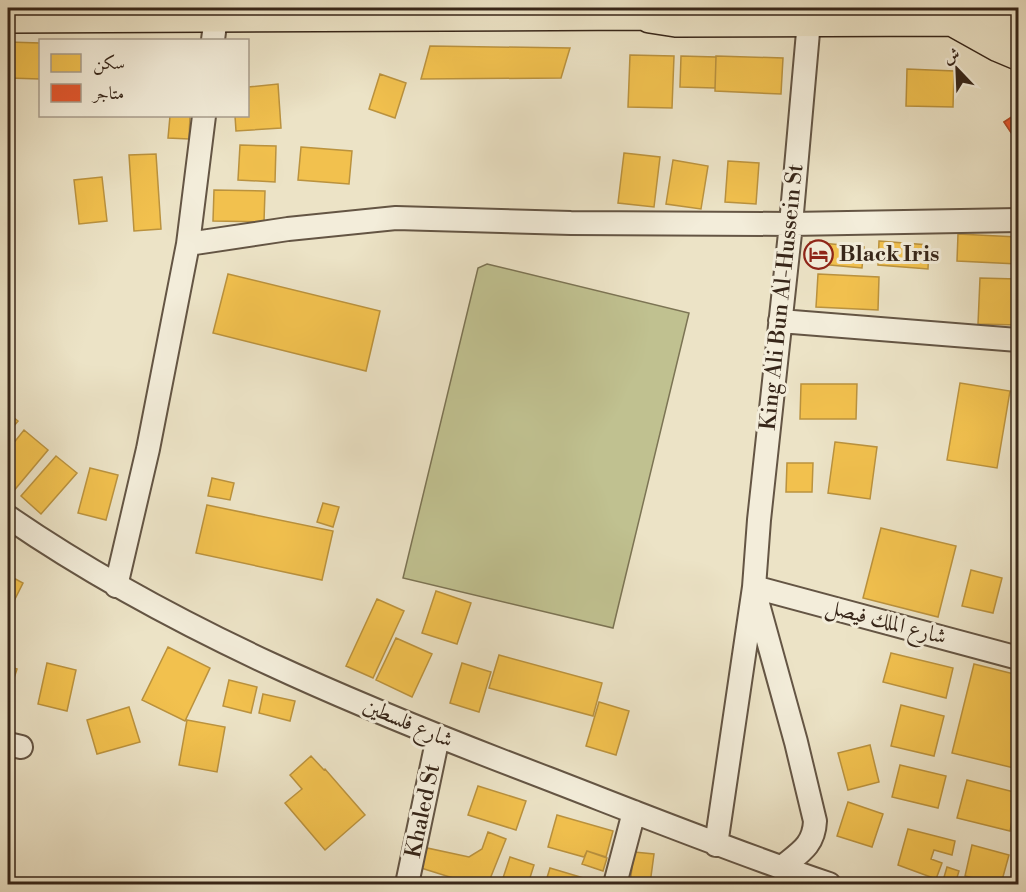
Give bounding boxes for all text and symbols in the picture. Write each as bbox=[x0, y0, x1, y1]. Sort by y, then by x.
legend bbox=[39, 39, 249, 117]
north arrow bbox=[927, 39, 987, 99]
text: ش bbox=[940, 44, 963, 68]
text: سكن bbox=[93, 52, 125, 75]
text: متاجر bbox=[91, 82, 124, 105]
street label: King Ali Bun Al-Hussein St bbox=[755, 162, 809, 431]
hotel icon: Black Iris bbox=[802, 238, 834, 270]
place label: Black Iris bbox=[839, 241, 939, 268]
street label: شارع الملك فيصل bbox=[822, 593, 949, 655]
street label: شارع فلسطين bbox=[357, 692, 457, 758]
street label: Khaled St bbox=[400, 761, 446, 860]

